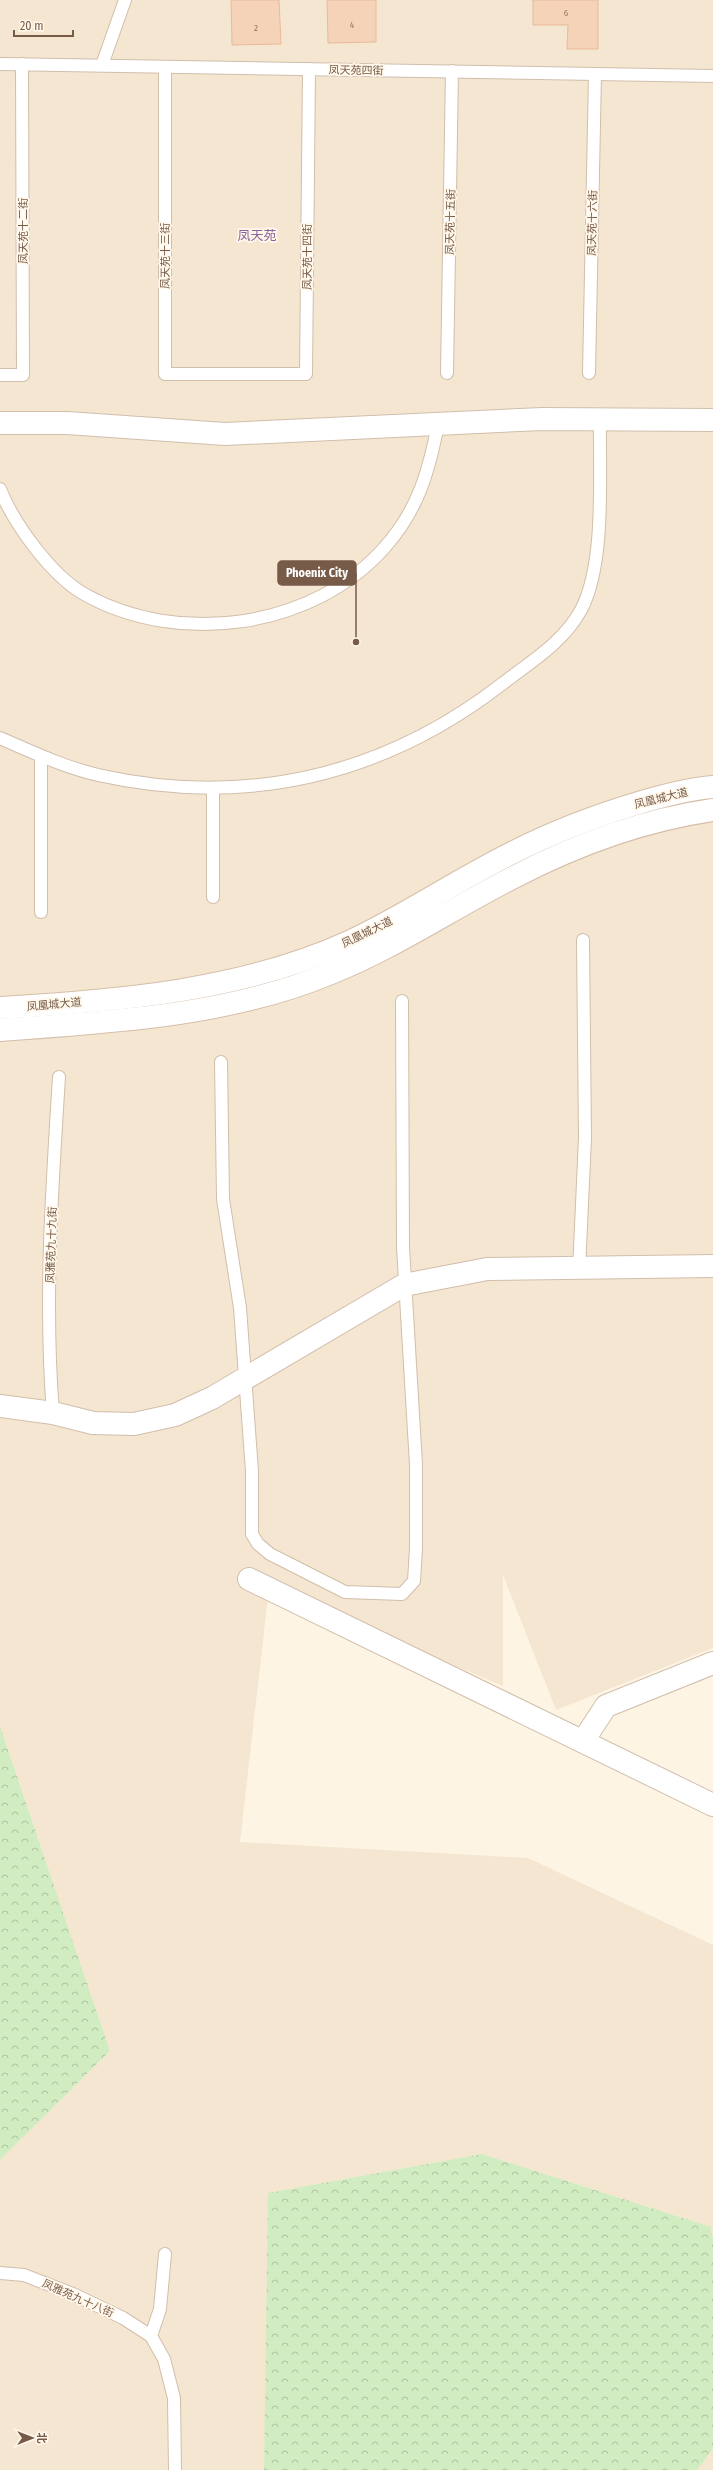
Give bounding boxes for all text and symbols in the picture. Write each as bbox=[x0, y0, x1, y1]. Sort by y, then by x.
house number: 6 bbox=[564, 8, 569, 18]
scale bar bbox=[14, 12, 73, 38]
text: 20 m bbox=[20, 19, 44, 33]
house number: 4 bbox=[350, 20, 355, 30]
house number: 2 bbox=[254, 23, 258, 33]
street label: 凤天苑四街 bbox=[328, 64, 384, 77]
street label: 凤天苑十五街 bbox=[443, 189, 458, 255]
street label: 凤天苑十六街 bbox=[585, 190, 600, 256]
street label: 凤天苑十二街 bbox=[17, 198, 30, 264]
street label: 凤天苑十三街 bbox=[159, 223, 172, 289]
street label: 凤天苑十四街 bbox=[301, 224, 314, 290]
district label: 凤天苑 bbox=[237, 228, 277, 243]
callout: Phoenix City bbox=[278, 561, 356, 585]
text: Phoenix City bbox=[286, 566, 348, 580]
street label: 凤凰城大道 bbox=[633, 786, 689, 811]
street label: 凤凰城大道 bbox=[340, 915, 395, 950]
street label: 凤凰城大道 bbox=[26, 996, 82, 1013]
street label: 凤雅苑九十九街 bbox=[44, 1206, 59, 1284]
street label: 凤雅苑九十八街 bbox=[40, 2277, 116, 2320]
north arrow bbox=[12, 2418, 52, 2458]
text: 北 bbox=[35, 2433, 48, 2444]

